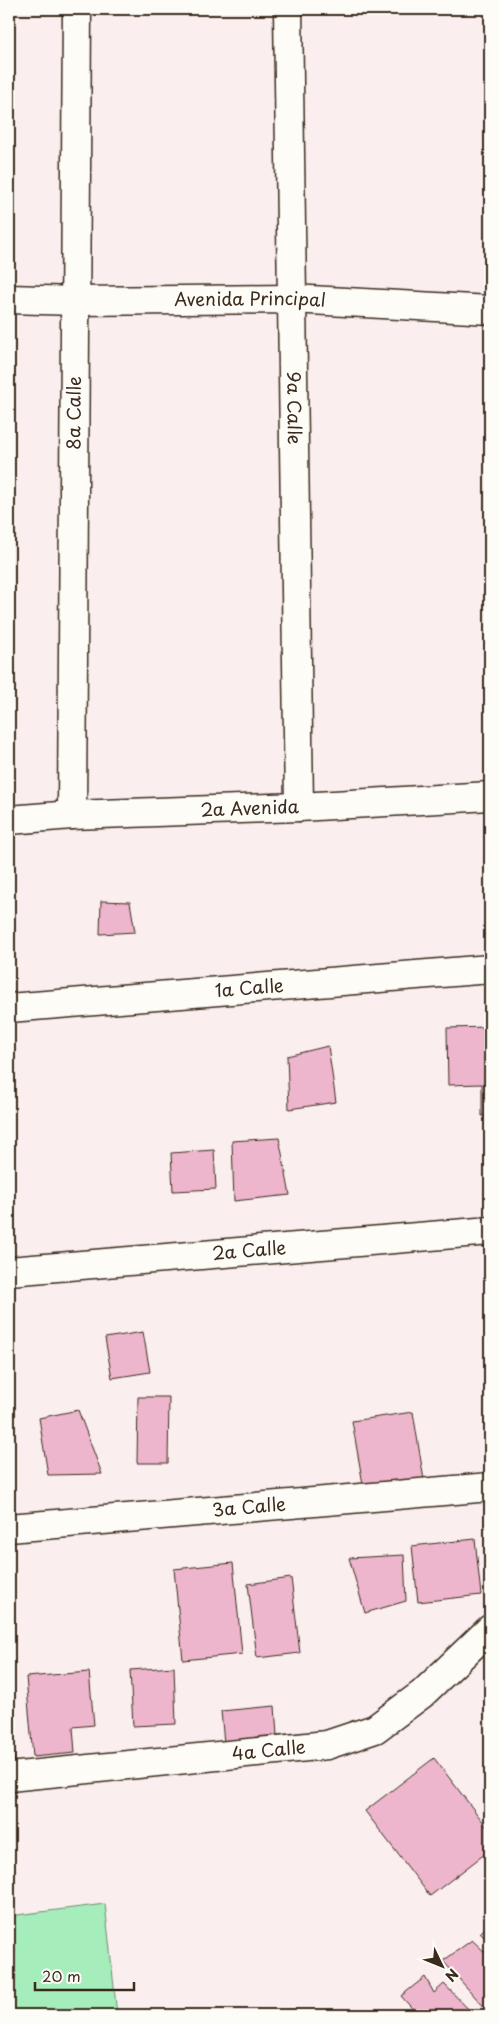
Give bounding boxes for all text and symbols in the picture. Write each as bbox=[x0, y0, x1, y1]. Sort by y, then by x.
street label: Avenida Principal bbox=[174, 284, 327, 313]
street label: 9a Calle bbox=[281, 371, 309, 445]
street label: 8a Calle bbox=[59, 376, 87, 450]
street label: 2a Avenida bbox=[200, 792, 300, 822]
street label: 1a Calle bbox=[214, 971, 285, 1003]
street label: 2a Calle bbox=[211, 1233, 287, 1266]
street label: 3a Calle bbox=[211, 1489, 287, 1523]
street label: 4a Calle bbox=[230, 1732, 307, 1767]
north arrow bbox=[416, 1942, 466, 1992]
scale bar bbox=[35, 1959, 134, 1991]
text: 20 m bbox=[42, 1964, 81, 1987]
text: N bbox=[440, 1964, 463, 1986]

